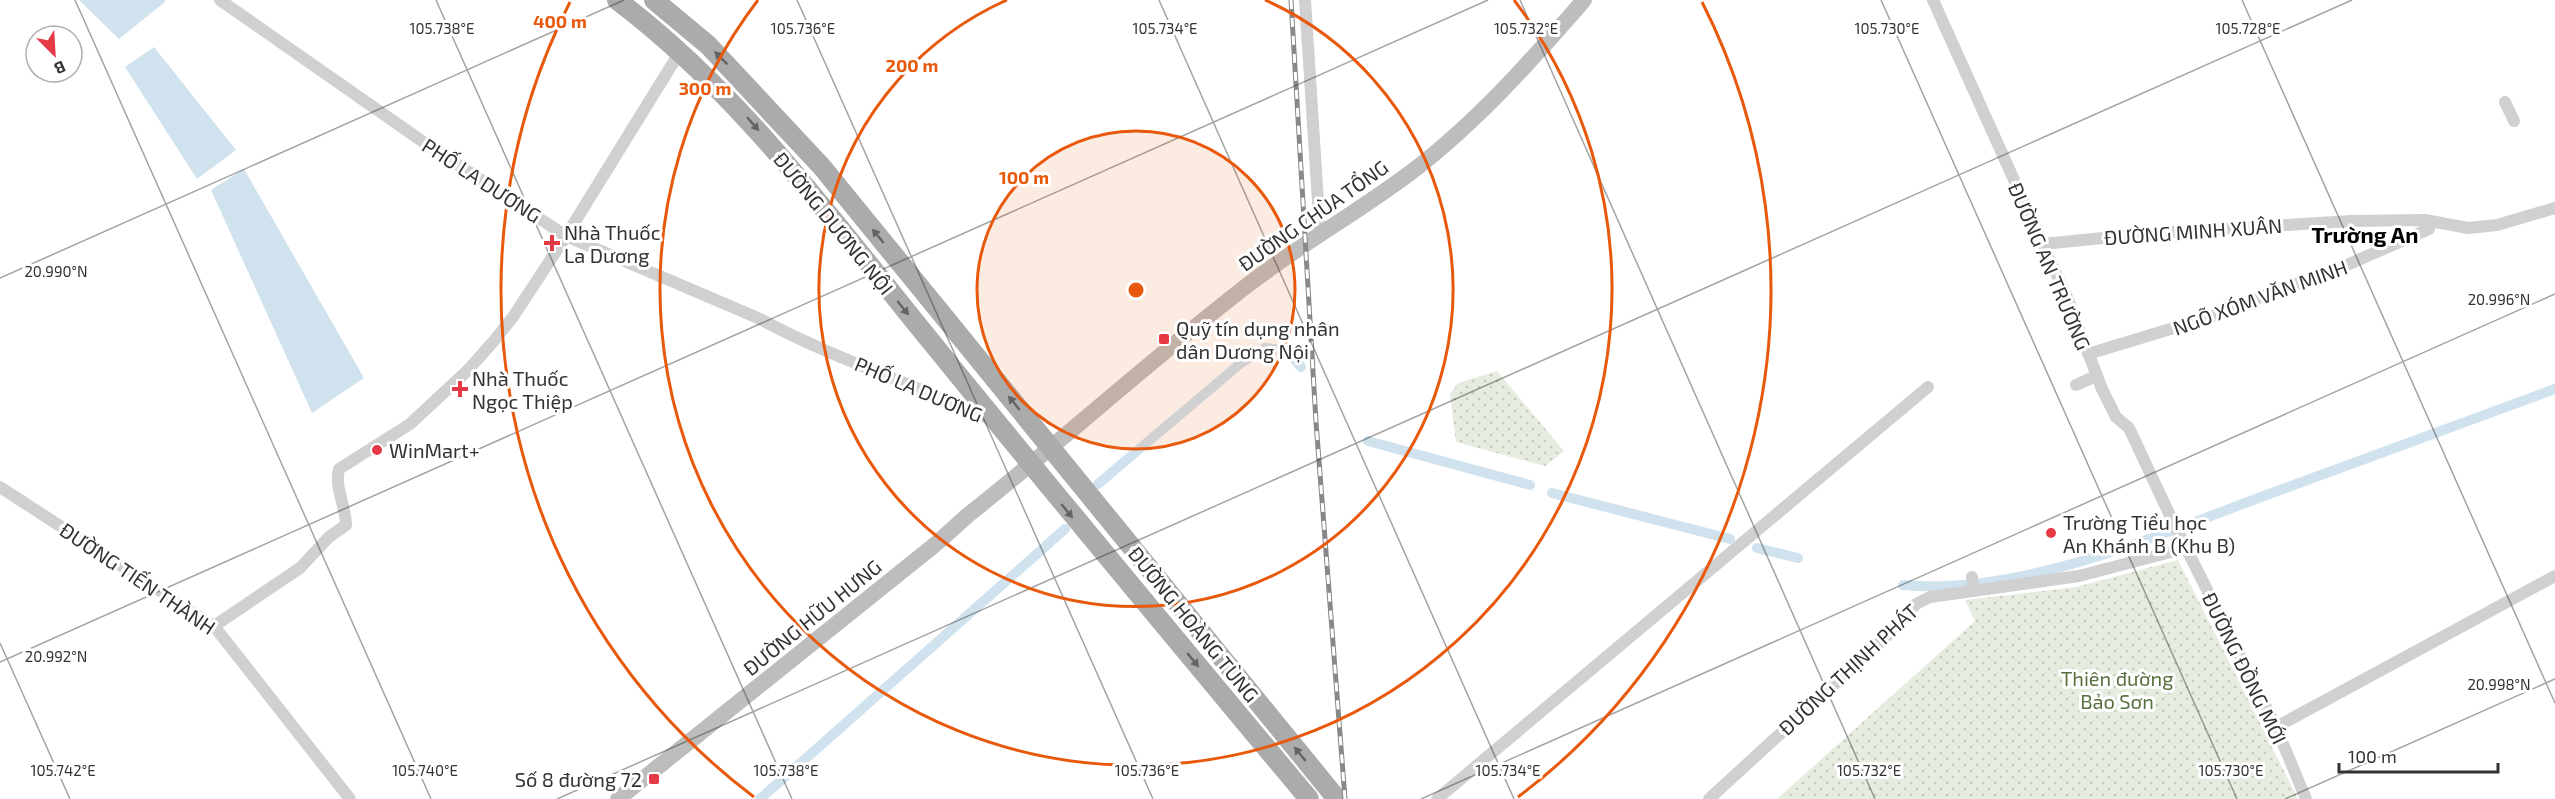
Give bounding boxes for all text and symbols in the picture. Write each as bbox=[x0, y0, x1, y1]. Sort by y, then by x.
text: 400 m bbox=[533, 10, 587, 32]
text: 105.738°E bbox=[410, 19, 474, 37]
text: 105.736°E bbox=[771, 19, 835, 37]
text: 105.734°E bbox=[1132, 19, 1198, 37]
text: 105.732°E bbox=[1494, 19, 1558, 37]
text: 105.730°E bbox=[1855, 19, 1919, 37]
text: 105.728°E bbox=[2215, 19, 2281, 37]
north arrow bbox=[24, 24, 84, 84]
one-way arrow bbox=[715, 51, 729, 65]
text: 200 m bbox=[886, 54, 938, 76]
text: B bbox=[52, 57, 69, 79]
text: 300 m bbox=[679, 77, 731, 99]
one-way arrow bbox=[746, 116, 759, 131]
street label: PHỐ LA DƯƠNG bbox=[418, 132, 546, 227]
street label: ĐƯỜNG DƯƠNG NỘI bbox=[769, 147, 899, 299]
street label: ĐƯỜNG CHÙA TỔNG bbox=[1233, 154, 1392, 276]
text: 100 m bbox=[999, 166, 1049, 188]
street label: ĐƯỜNG AN TRƯỜNG bbox=[2004, 179, 2096, 353]
street label: ĐƯỜNG MINH XUÂN bbox=[2103, 213, 2283, 249]
place label: Nhà Thuốc La Dương bbox=[564, 220, 661, 267]
district label: Trường An bbox=[2312, 221, 2418, 247]
one-way arrow bbox=[871, 228, 884, 244]
marker: Nhà Thuốc La Dương bbox=[545, 236, 559, 250]
street label: NGÕ XÓM VĂN MINH bbox=[2169, 254, 2351, 340]
text: 20.990°N bbox=[24, 262, 88, 280]
centre of rings bbox=[1126, 280, 1146, 300]
text: 20.996°N bbox=[2468, 290, 2530, 308]
one-way arrow bbox=[896, 300, 909, 315]
place label: Quỹ tín dụng nhân dân Dương Nội bbox=[1176, 316, 1340, 363]
marker: Quỹ tín dụng nhân dân Dương Nội bbox=[1157, 332, 1171, 346]
street label: PHỐ LA DƯƠNG bbox=[851, 350, 987, 427]
place label: Nhà Thuốc Ngọc Thiệp bbox=[472, 366, 573, 413]
marker: Nhà Thuốc Ngọc Thiệp bbox=[453, 382, 467, 396]
one-way arrow bbox=[1008, 395, 1021, 411]
place label: WinMart+ bbox=[389, 438, 480, 462]
marker: WinMart+ bbox=[370, 443, 384, 457]
one-way arrow bbox=[1061, 503, 1074, 519]
place label: Trường Tiểu học An Khánh B (Khu B) bbox=[2063, 510, 2235, 557]
street label: ĐƯỜNG TIẾN THÀNH bbox=[56, 516, 221, 639]
marker: Trường Tiểu học An Khánh B (Khu B) bbox=[2044, 526, 2058, 540]
street label: ĐƯỜNG HOÀNG TÙNG bbox=[1124, 541, 1264, 707]
street label: ĐƯỜNG HỮU HƯNG bbox=[738, 554, 886, 680]
street label: ĐƯỜNG ĐỒNG MỚI bbox=[2198, 588, 2293, 748]
street label: ĐƯỜNG THỊNH PHÁT bbox=[1773, 598, 1923, 740]
text: 20.992°N bbox=[25, 647, 87, 665]
one-way arrow bbox=[1186, 652, 1199, 667]
park label: Thiên đường Bảo Sơn bbox=[2061, 666, 2173, 713]
text: 20.998°N bbox=[2467, 675, 2531, 693]
scale bar bbox=[2339, 736, 2498, 774]
text: 100 m bbox=[2348, 745, 2397, 767]
one-way arrow bbox=[1294, 746, 1307, 762]
text: 105.742°E bbox=[30, 761, 96, 779]
text: 105.740°E bbox=[392, 761, 458, 779]
text: 105.738°E bbox=[754, 761, 818, 779]
text: 105.736°E bbox=[1115, 761, 1179, 779]
text: 105.734°E bbox=[1475, 761, 1541, 779]
text: 105.732°E bbox=[1837, 761, 1901, 779]
text: 105.730°E bbox=[2199, 761, 2263, 779]
place label: Số 8 đường 72 bbox=[515, 767, 642, 791]
marker: Số 8 đường 72 bbox=[647, 772, 661, 786]

